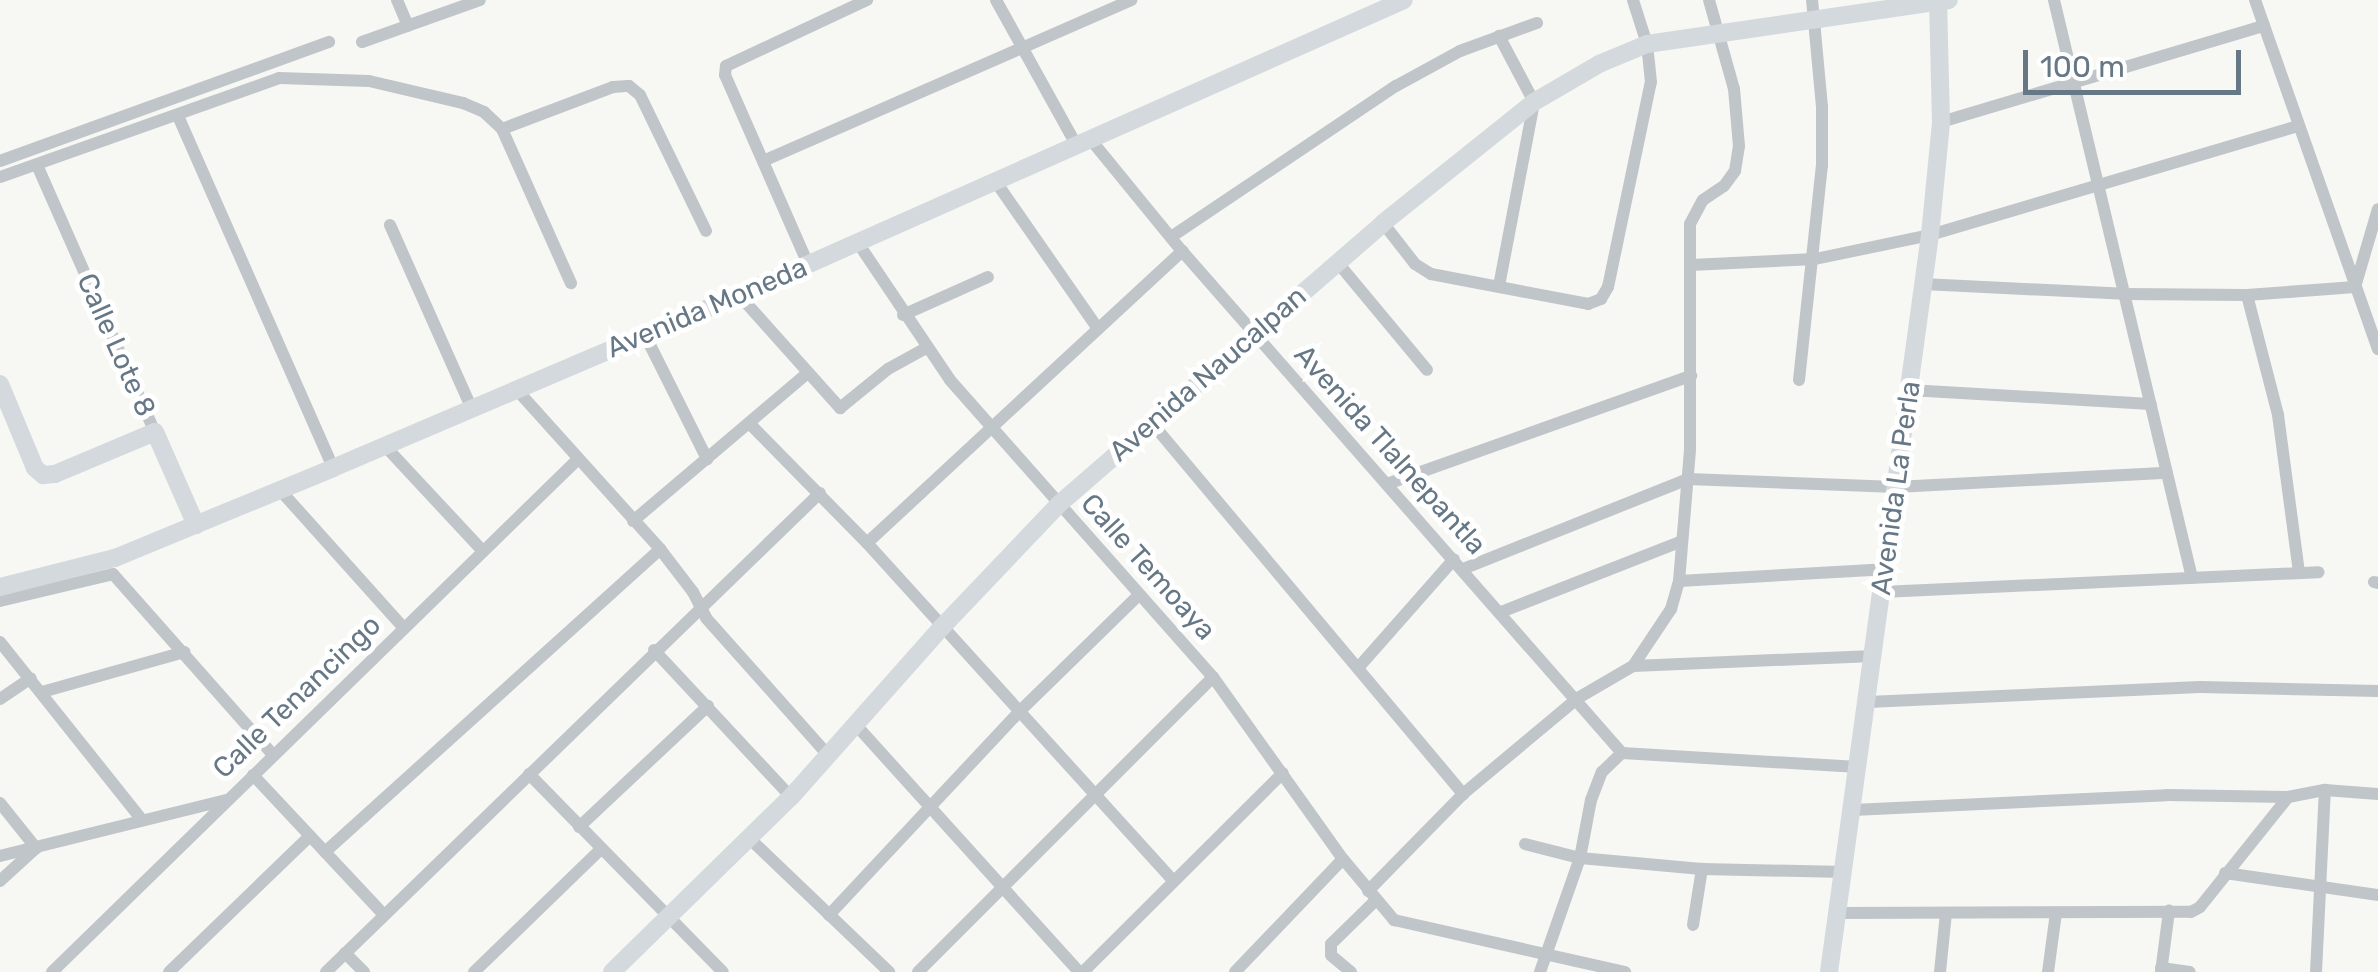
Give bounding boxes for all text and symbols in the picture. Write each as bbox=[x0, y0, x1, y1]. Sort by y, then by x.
scale bar bbox=[2028, 30, 2246, 92]
text: 100 m bbox=[2040, 49, 2125, 85]
street label: Avenida Moneda bbox=[602, 251, 812, 365]
street label: Calle Lote 8 bbox=[70, 268, 162, 422]
street label: Avenida Naucalpan bbox=[1103, 279, 1313, 469]
street label: Avenida Tlalnepantla bbox=[1287, 338, 1493, 562]
street label: Avenida La Perla bbox=[1864, 379, 1928, 597]
street label: Calle Temoaya bbox=[1073, 487, 1223, 647]
street label: Calle Tenancingo bbox=[206, 608, 388, 786]

